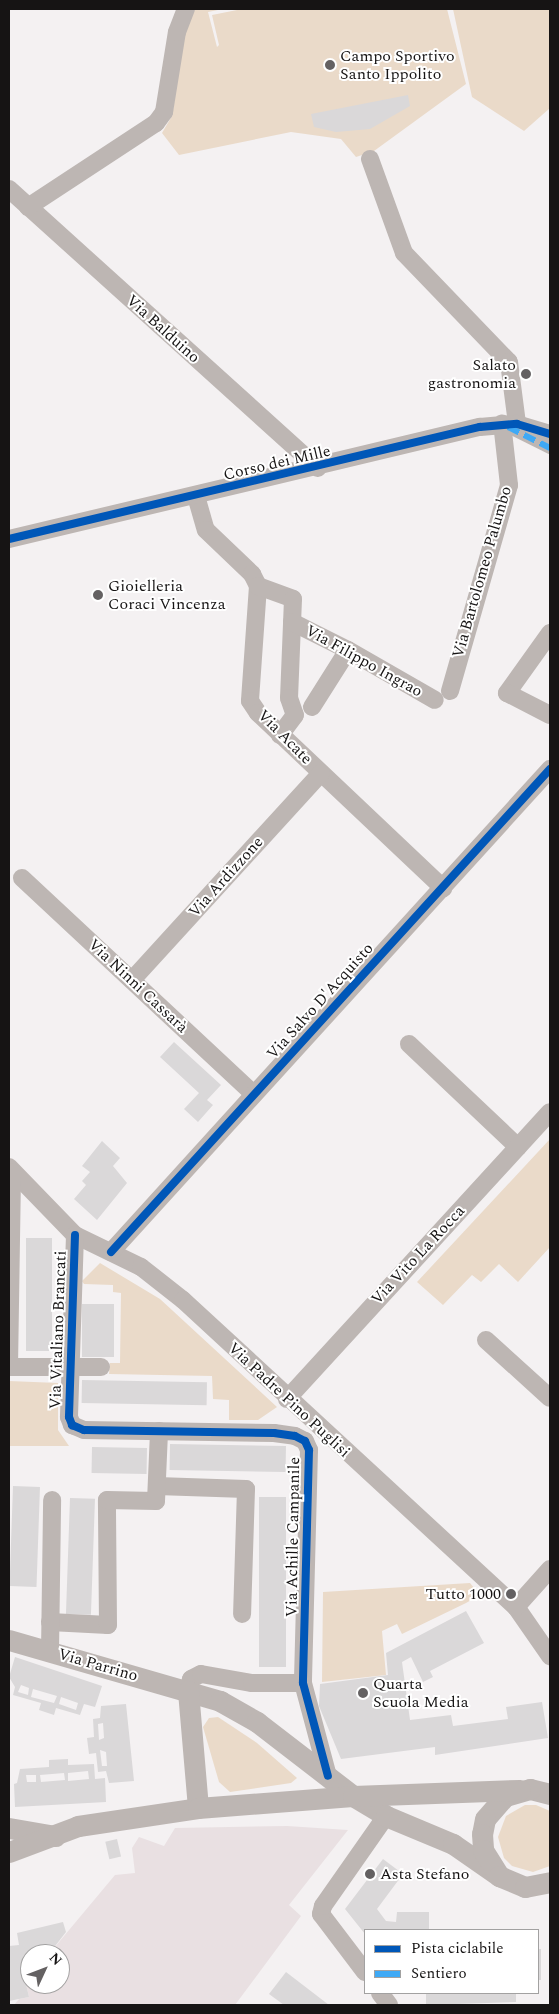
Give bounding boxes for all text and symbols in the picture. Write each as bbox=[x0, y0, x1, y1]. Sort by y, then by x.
place label: Campo Sportivo Santo Ippolito bbox=[340, 46, 455, 84]
marker: Campo Sportivo Santo Ippolito bbox=[324, 59, 336, 71]
street label: Via Balduino bbox=[122, 291, 204, 367]
place label: Salato gastronomia bbox=[428, 355, 516, 393]
marker: Salato gastronomia bbox=[520, 368, 532, 380]
street label: Corso dei Mille bbox=[222, 441, 332, 485]
street label: Via Bartolomeo Palumbo bbox=[448, 484, 516, 660]
place label: Gioielleria Coraci Vincenza bbox=[108, 576, 226, 614]
marker: Gioielleria Coraci Vincenza bbox=[92, 589, 104, 601]
street label: Via Filippo Ingrao bbox=[302, 621, 426, 701]
street label: Via Acate bbox=[254, 706, 316, 768]
street label: Via Ardizzone bbox=[185, 833, 267, 921]
street label: Via Ninni Cassarà bbox=[84, 935, 192, 1037]
street label: Via Salvo D'Acquisto bbox=[263, 939, 377, 1063]
street label: Via Vito La Rocca bbox=[367, 1202, 469, 1308]
street label: Via Vitaliano Brancati bbox=[46, 1250, 70, 1410]
street label: Via Padre Pino Puglisi bbox=[224, 1338, 354, 1462]
street label: Via Achille Campanile bbox=[282, 1457, 304, 1617]
place label: Tutto 1000 bbox=[425, 1584, 501, 1604]
marker: Tutto 1000 bbox=[505, 1588, 517, 1600]
street label: Via Parrino bbox=[56, 1644, 140, 1686]
place label: Quarta Scuola Media bbox=[373, 1674, 468, 1712]
marker: Quarta Scuola Media bbox=[357, 1687, 369, 1699]
place label: Asta Stefano bbox=[380, 1864, 469, 1884]
marker: Asta Stefano bbox=[364, 1868, 376, 1880]
legend bbox=[364, 1929, 539, 1994]
text: Pista ciclabile bbox=[411, 1937, 504, 1960]
north arrow bbox=[20, 1944, 70, 1994]
text: N bbox=[44, 1948, 67, 1970]
text: Sentiero bbox=[411, 1962, 467, 1985]

